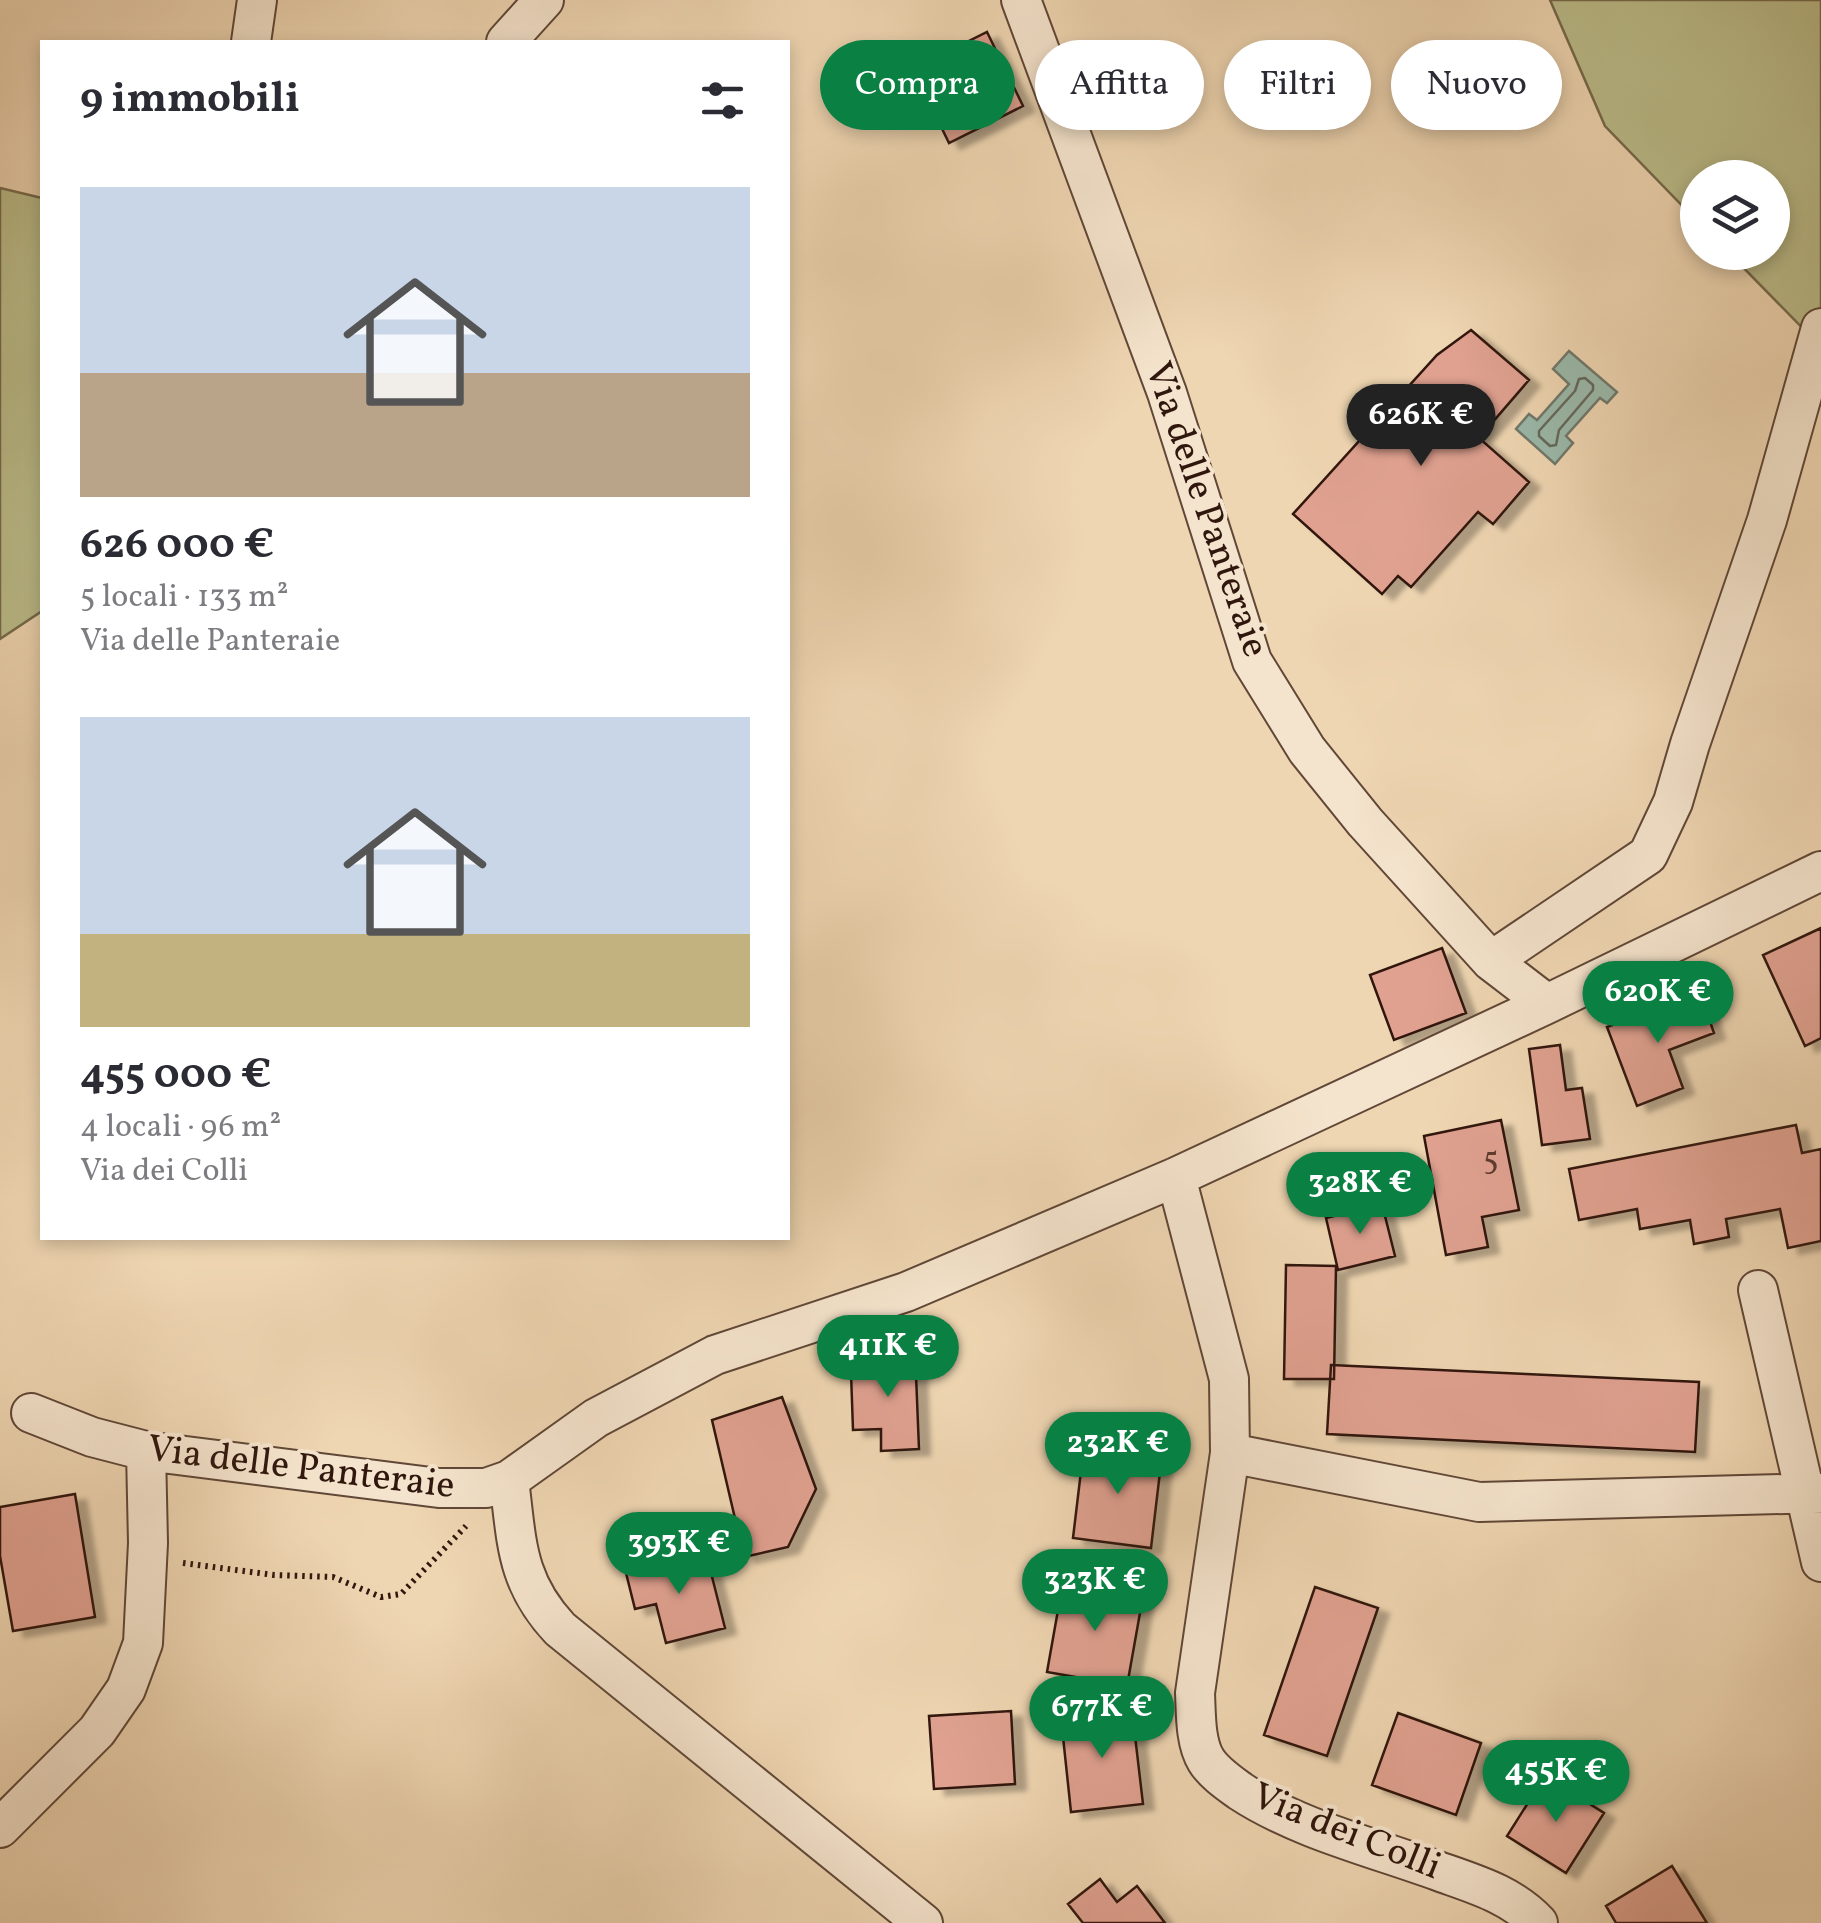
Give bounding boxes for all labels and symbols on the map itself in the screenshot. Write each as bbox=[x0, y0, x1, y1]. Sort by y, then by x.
street label: Via delle Panteraie bbox=[1130, 355, 1280, 665]
pin: 626K € bbox=[1340, 384, 1502, 469]
pin: 620K € bbox=[1577, 961, 1739, 1046]
house number: 5 bbox=[1483, 1139, 1499, 1183]
pin: 328K € bbox=[1279, 1152, 1441, 1237]
pin: 411K € bbox=[807, 1315, 969, 1400]
pin: 232K € bbox=[1037, 1412, 1199, 1497]
street label: Via delle Panteraie bbox=[144, 1424, 458, 1514]
pin: 393K € bbox=[598, 1512, 760, 1597]
pin: 323K € bbox=[1014, 1549, 1176, 1634]
pin: 677K € bbox=[1021, 1676, 1183, 1761]
pin: 455K € bbox=[1475, 1740, 1637, 1825]
street label: Via dei Colli bbox=[1244, 1771, 1448, 1895]

